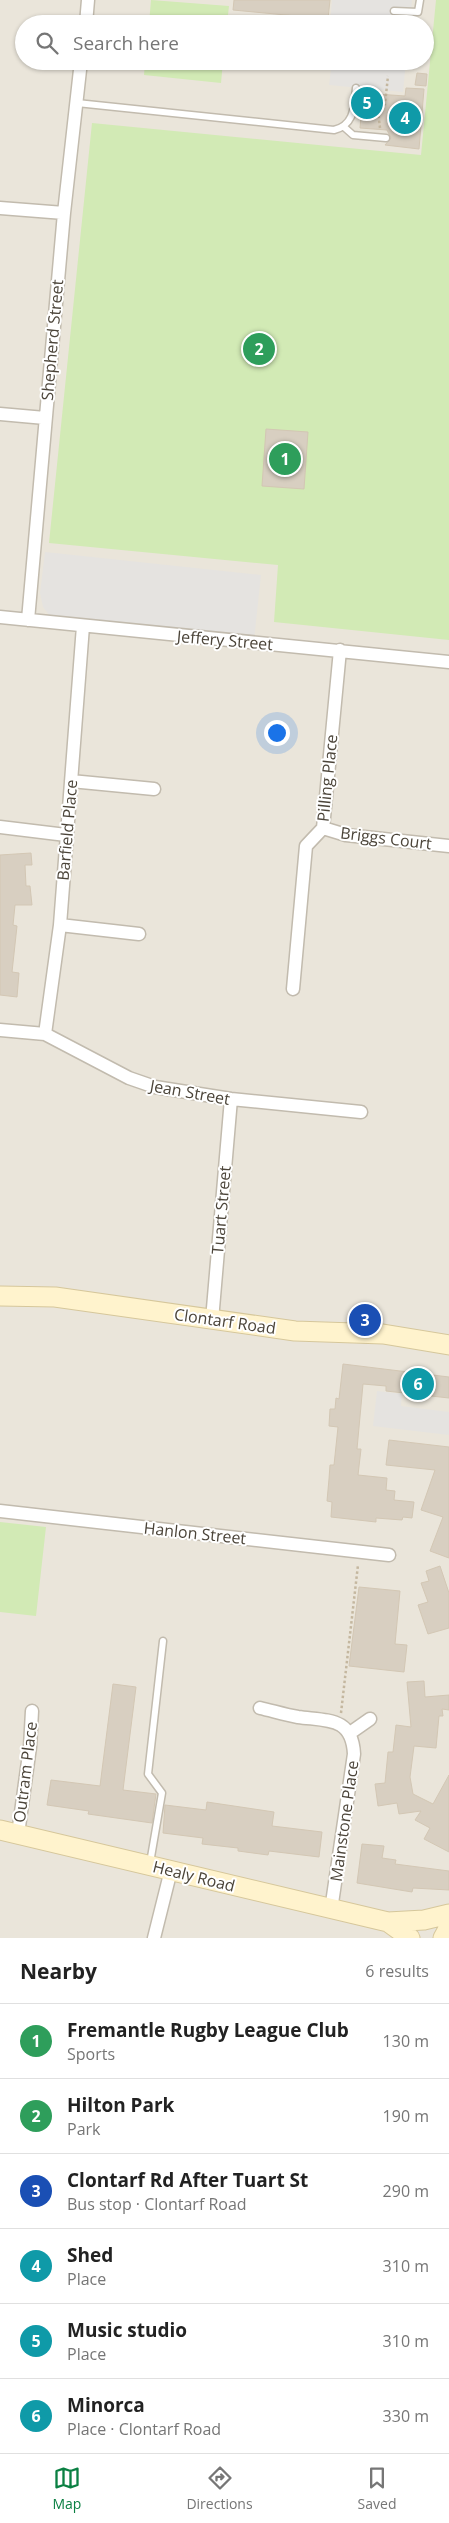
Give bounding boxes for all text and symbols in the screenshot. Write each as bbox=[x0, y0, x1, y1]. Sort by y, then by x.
search box bbox=[15, 15, 434, 70]
icon: search bbox=[33, 29, 61, 57]
text: Search here bbox=[73, 30, 179, 56]
pin: 5 bbox=[351, 84, 383, 122]
pin: 4 bbox=[389, 99, 421, 137]
street label: Shepherd Street bbox=[36, 278, 68, 401]
pin: 2 bbox=[243, 330, 275, 368]
pin: 1 bbox=[269, 440, 301, 478]
street label: Jeffery Street bbox=[174, 625, 274, 655]
your location bbox=[264, 720, 290, 746]
street label: Pilling Place bbox=[311, 733, 343, 823]
street label: Barfield Place bbox=[52, 779, 82, 881]
street label: Briggs Court bbox=[339, 821, 433, 855]
street label: Jean Street bbox=[146, 1074, 232, 1110]
street label: Tuart Street bbox=[206, 1165, 236, 1255]
pin: 3 bbox=[349, 1301, 381, 1339]
street label: Clontarf Road bbox=[173, 1303, 277, 1339]
pin: 6 bbox=[402, 1365, 434, 1403]
street label: Hanlon Street bbox=[143, 1517, 248, 1549]
street label: Outram Place bbox=[8, 1720, 42, 1824]
street label: Mainstone Place bbox=[325, 1759, 363, 1883]
street label: Healy Road bbox=[151, 1855, 237, 1897]
text: Nearby bbox=[20, 1957, 97, 1985]
text: 6 results bbox=[365, 1960, 429, 1982]
text: Fremantle Rugby League Club bbox=[67, 2017, 349, 2043]
text: 1 bbox=[31, 2030, 41, 2052]
text: 130 m bbox=[383, 2030, 429, 2052]
text: Sports bbox=[67, 2043, 115, 2065]
text: Hilton Park bbox=[67, 2092, 174, 2118]
text: 2 bbox=[31, 2105, 41, 2127]
text: 190 m bbox=[383, 2105, 429, 2127]
text: Park bbox=[67, 2118, 100, 2140]
text: Clontarf Rd After Tuart St bbox=[67, 2167, 308, 2193]
text: 3 bbox=[31, 2180, 41, 2202]
text: 290 m bbox=[383, 2180, 429, 2202]
text: Bus stop · Clontarf Road bbox=[67, 2193, 247, 2215]
text: Shed bbox=[67, 2242, 113, 2268]
text: 4 bbox=[31, 2255, 41, 2277]
text: 310 m bbox=[383, 2255, 429, 2277]
text: Place bbox=[67, 2268, 106, 2290]
text: Music studio bbox=[67, 2317, 187, 2343]
text: 5 bbox=[31, 2330, 41, 2352]
text: 310 m bbox=[383, 2330, 429, 2352]
text: Place bbox=[67, 2343, 106, 2365]
text: Minorca bbox=[67, 2392, 145, 2418]
text: 6 bbox=[31, 2405, 41, 2427]
text: 330 m bbox=[383, 2405, 429, 2427]
text: Place · Clontarf Road bbox=[67, 2418, 221, 2440]
tab: Map bbox=[52, 2464, 81, 2513]
tab: Directions bbox=[186, 2464, 253, 2513]
tab: Saved bbox=[358, 2464, 396, 2513]

